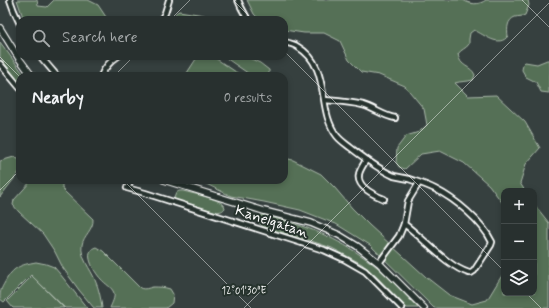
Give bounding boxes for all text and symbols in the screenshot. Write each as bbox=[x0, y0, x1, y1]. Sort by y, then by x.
search box bbox=[16, 16, 288, 60]
icon: search bbox=[30, 27, 52, 49]
text: Search here bbox=[62, 28, 138, 48]
text: Nearby bbox=[32, 87, 84, 109]
text: 0 results bbox=[224, 90, 272, 107]
map controls bbox=[501, 188, 537, 296]
button: + bbox=[501, 188, 537, 224]
street label: Kanelgatan bbox=[232, 201, 311, 243]
button: − bbox=[501, 224, 537, 260]
button: layers bbox=[501, 260, 537, 296]
text: 12°01'30"E bbox=[222, 284, 267, 298]

